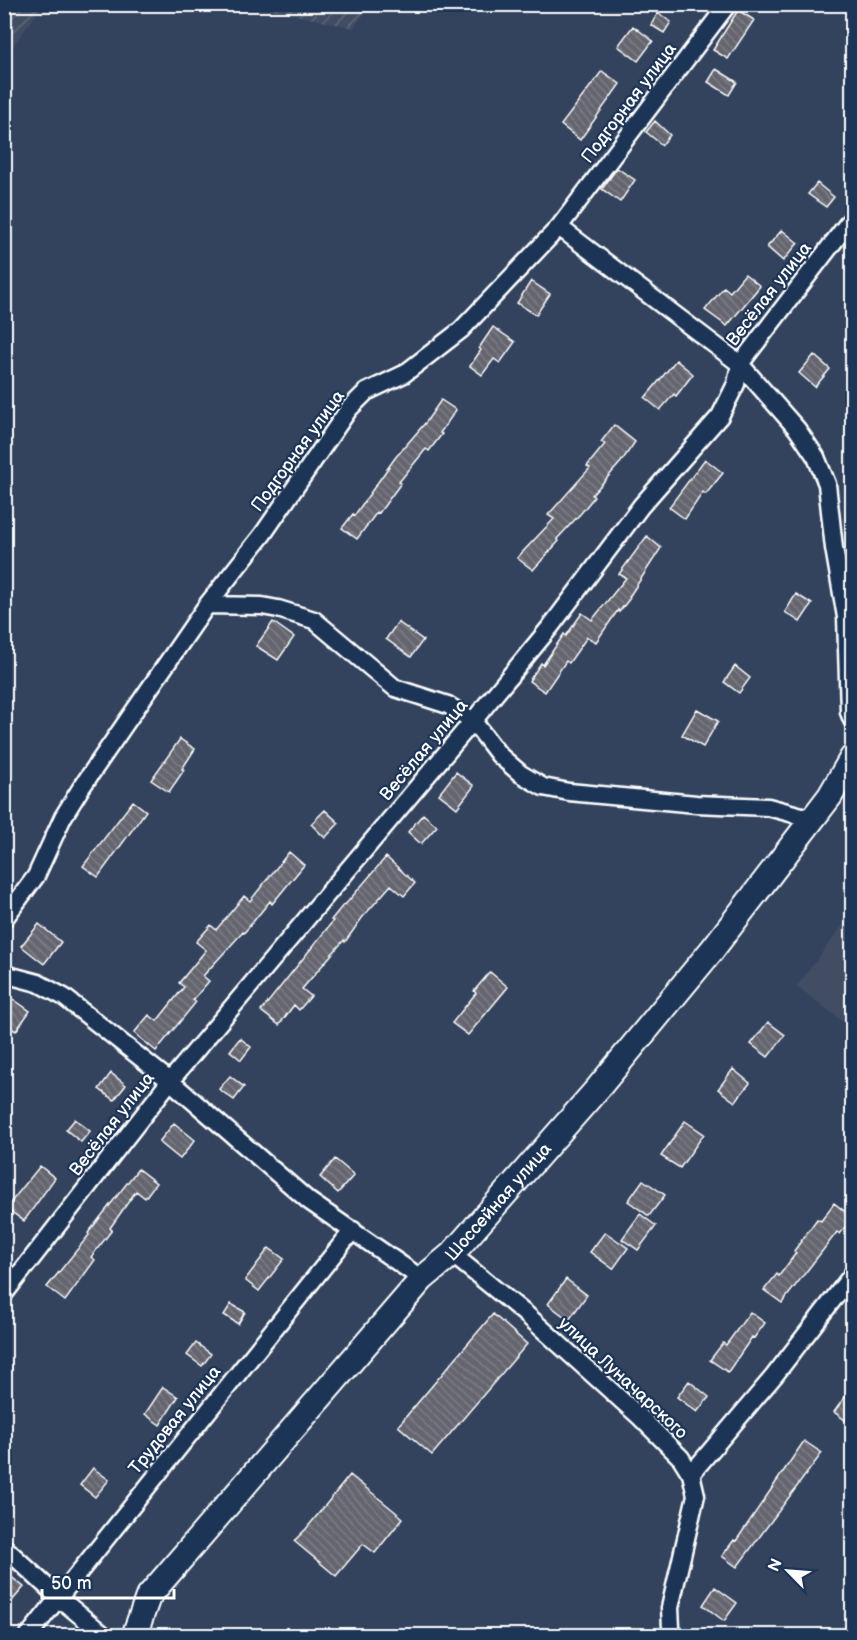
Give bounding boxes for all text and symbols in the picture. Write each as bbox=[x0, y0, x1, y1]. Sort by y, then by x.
street label: Подгорная улица bbox=[577, 39, 681, 167]
street label: Весёлая улица bbox=[722, 238, 816, 350]
street label: Подгорная улица bbox=[247, 386, 349, 516]
street label: Весёлая улица bbox=[376, 695, 473, 805]
street label: Весёлая улица bbox=[65, 1068, 159, 1180]
street label: Шоссейная улица bbox=[441, 1138, 556, 1265]
street label: улица Луначарского bbox=[554, 1313, 692, 1443]
street label: Трудовая улица bbox=[125, 1361, 226, 1479]
north arrow bbox=[758, 1541, 818, 1601]
text: N bbox=[765, 1556, 787, 1575]
scale bar bbox=[42, 1562, 174, 1600]
text: 50 m bbox=[51, 1573, 92, 1594]

